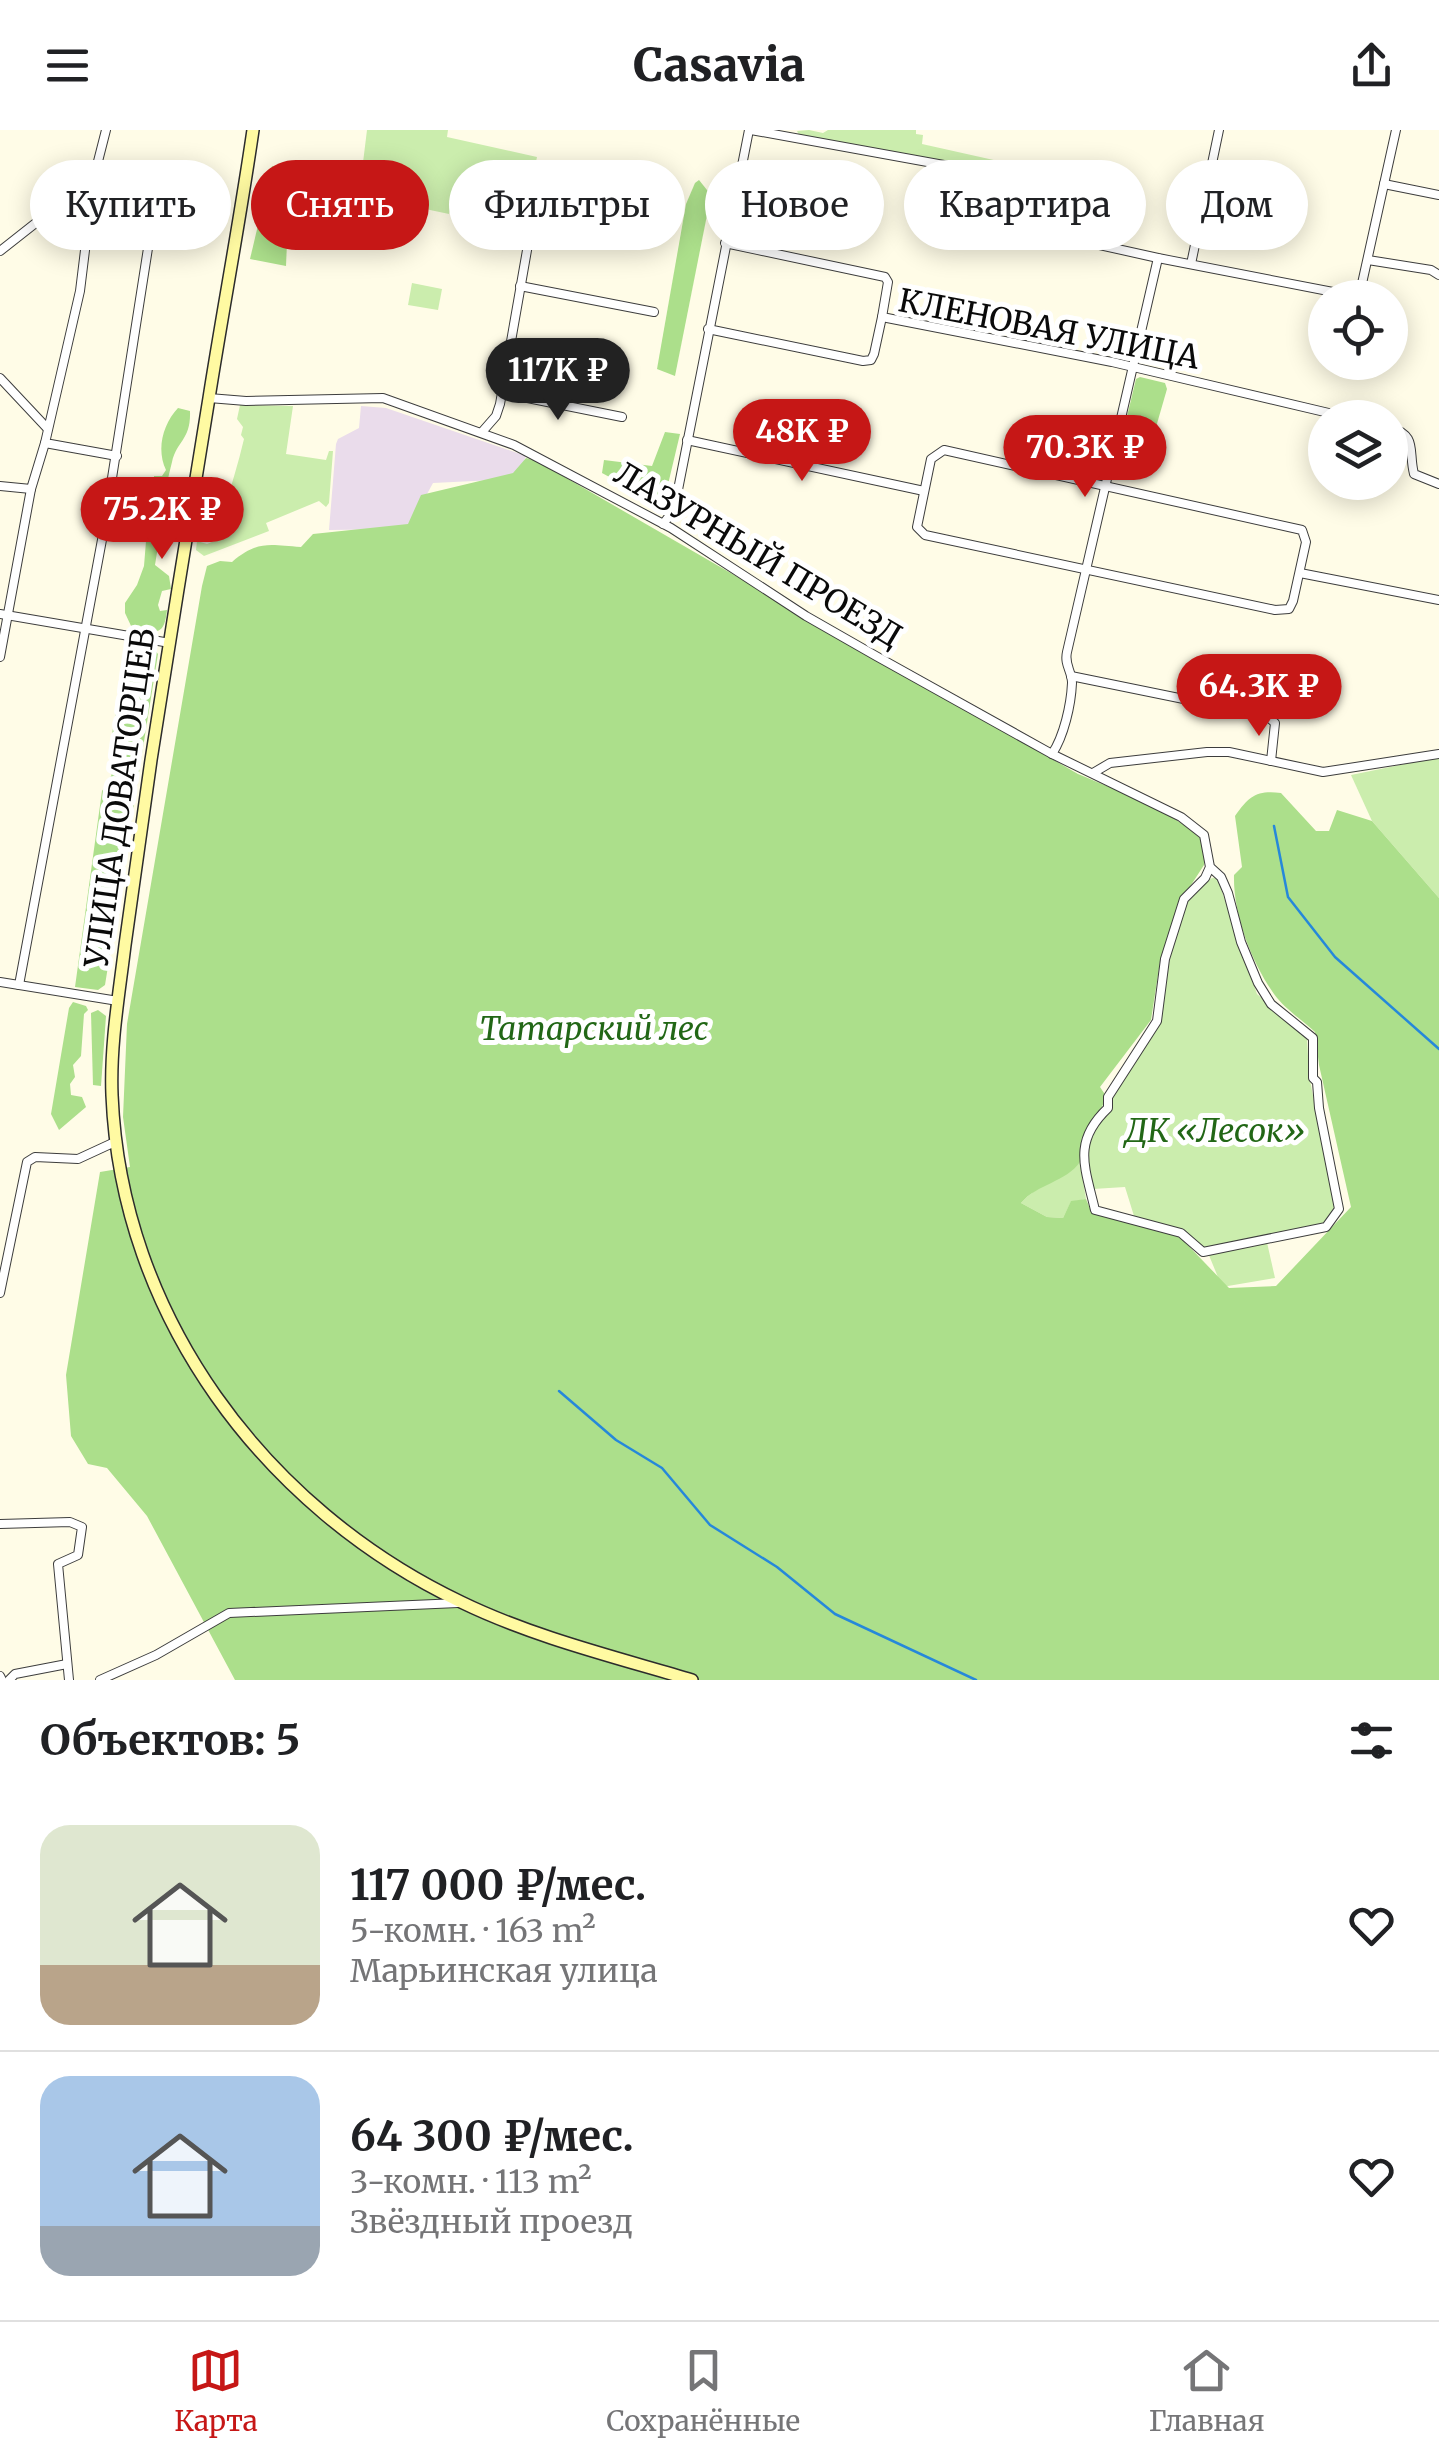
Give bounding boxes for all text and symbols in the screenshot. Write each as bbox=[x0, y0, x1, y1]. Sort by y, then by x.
text: Casavia bbox=[634, 37, 805, 93]
icon: menu bbox=[40, 38, 95, 93]
icon: share bbox=[1344, 38, 1399, 93]
chip: Купить bbox=[30, 160, 231, 250]
chip: Снять bbox=[251, 160, 429, 250]
chip: Фильтры bbox=[449, 160, 685, 250]
chip: Новое bbox=[705, 160, 884, 250]
chip: Квартира bbox=[904, 160, 1146, 250]
chip: Дом bbox=[1166, 160, 1308, 250]
street label: КЛЕНОВАЯ УЛИЦА bbox=[895, 280, 1203, 378]
map controls bbox=[1308, 280, 1408, 500]
button: locate bbox=[1308, 280, 1408, 380]
pin: 117K ₽ bbox=[477, 338, 639, 423]
text: 117K ₽ bbox=[508, 350, 608, 390]
pin: 48K ₽ bbox=[732, 399, 872, 484]
button: layers bbox=[1308, 400, 1408, 500]
text: 48K ₽ bbox=[755, 411, 849, 451]
pin: 70.3K ₽ bbox=[993, 415, 1177, 500]
text: 70.3K ₽ bbox=[1025, 427, 1145, 467]
street label: ЛАЗУРНЫЙ ПРОЕЗД bbox=[607, 453, 909, 657]
pin: 75.2K ₽ bbox=[70, 477, 254, 562]
text: 75.2K ₽ bbox=[103, 489, 221, 529]
street label: УЛИЦА ДОВАТОРЦЕВ bbox=[76, 626, 164, 971]
pin: 64.3K ₽ bbox=[1167, 654, 1351, 739]
text: 64.3K ₽ bbox=[1199, 666, 1319, 706]
park label: Татарский лес bbox=[479, 1009, 709, 1049]
park label: ДК «Лесок» bbox=[1123, 1111, 1305, 1151]
icon: filters bbox=[1344, 1713, 1399, 1768]
text: Объектов: 5 bbox=[40, 1714, 300, 1766]
text: 117 000 ₽/мес. bbox=[350, 1859, 646, 1911]
icon: home bbox=[120, 1865, 240, 1985]
icon: heart bbox=[1344, 1898, 1399, 1953]
text: 5-комн. · 163 m² bbox=[350, 1911, 596, 1951]
text: Марьинская улица bbox=[350, 1951, 658, 1991]
text: 64 300 ₽/мес. bbox=[350, 2110, 634, 2162]
icon: home bbox=[120, 2116, 240, 2236]
icon: heart bbox=[1344, 2149, 1399, 2204]
text: 3-комн. · 113 m² bbox=[350, 2162, 592, 2202]
text: Звёздный проезд bbox=[350, 2202, 633, 2242]
tab: Карта bbox=[174, 2343, 258, 2439]
tab: Сохранённые bbox=[606, 2343, 800, 2439]
tab: Главная bbox=[1149, 2343, 1265, 2439]

